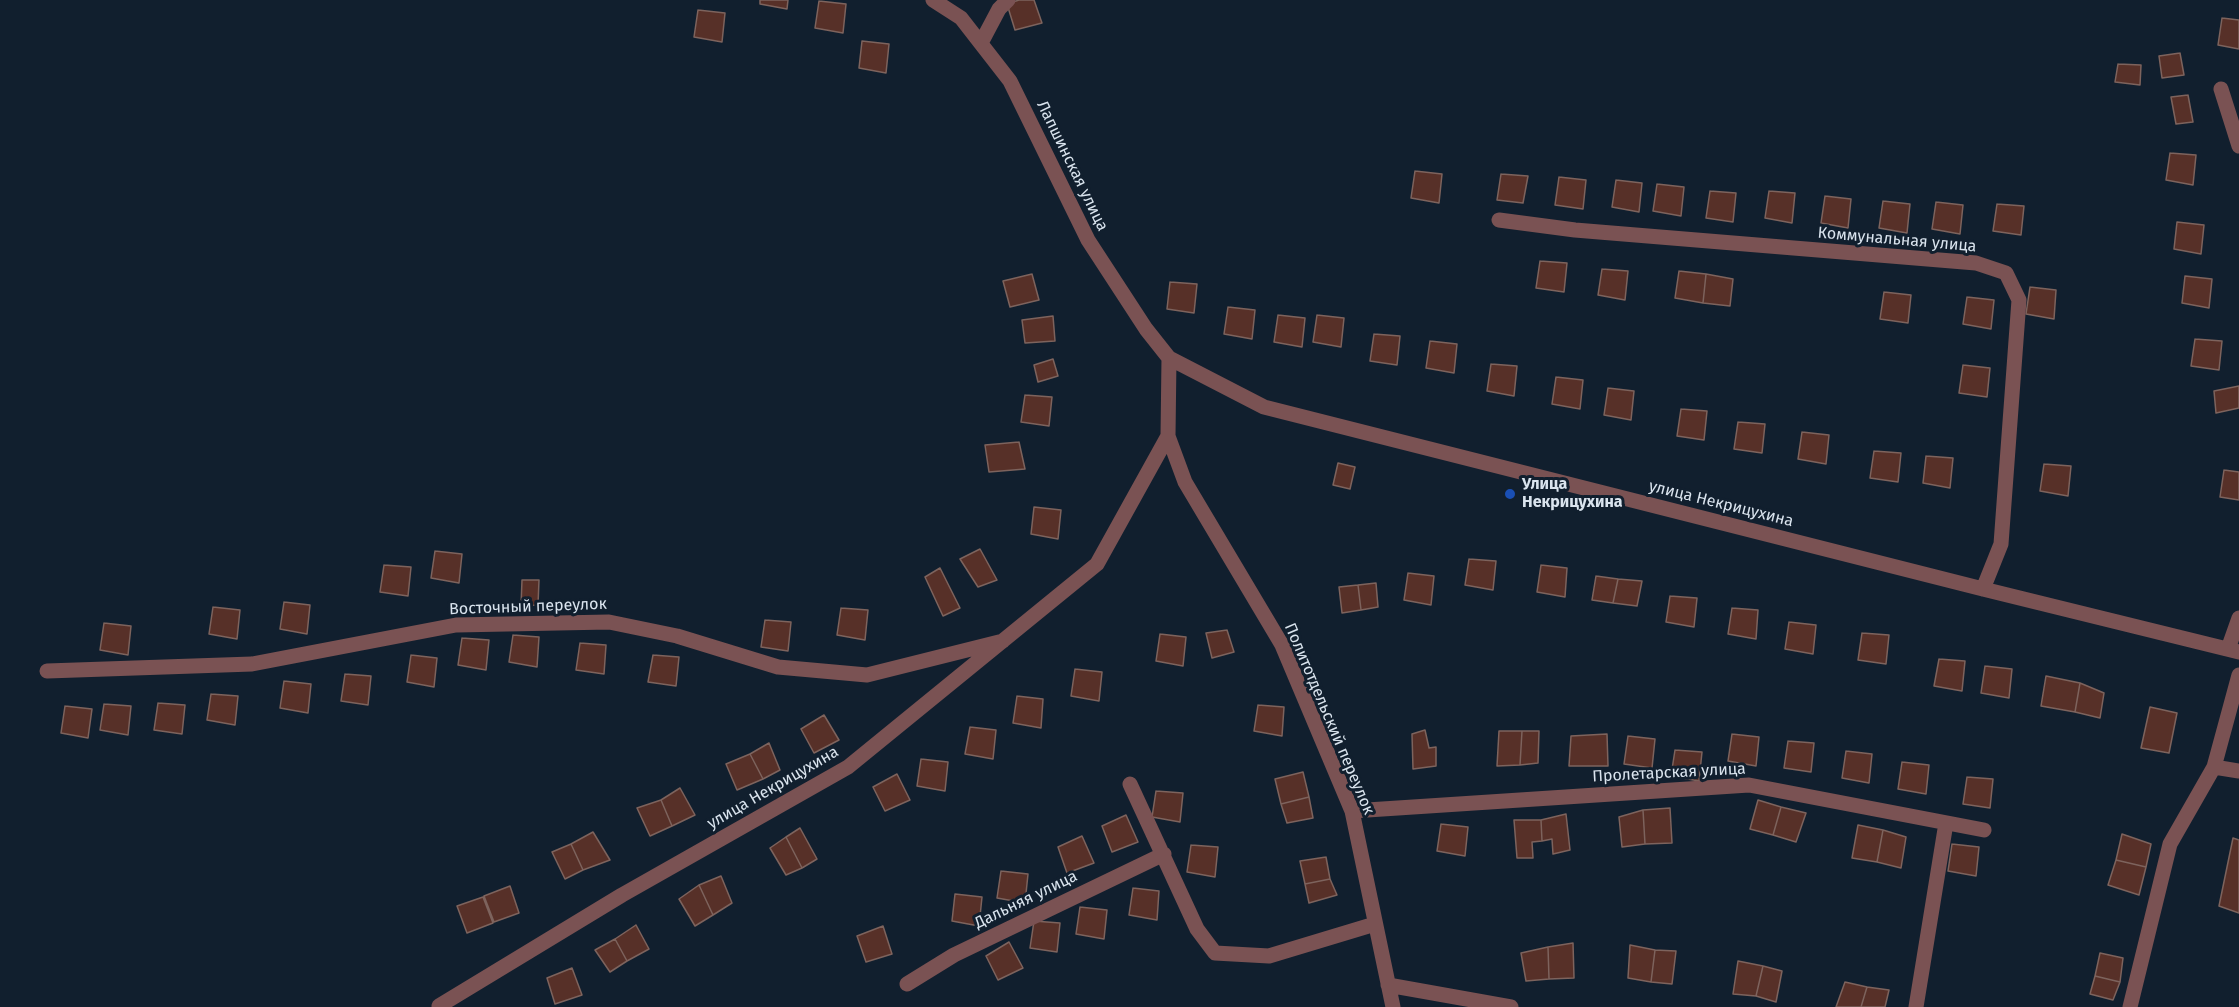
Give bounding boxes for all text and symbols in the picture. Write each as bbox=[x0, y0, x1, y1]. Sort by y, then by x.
street label: Лапшинская улица bbox=[1032, 98, 1112, 234]
street label: Коммунальная улица bbox=[1817, 223, 1977, 257]
place label: Улица Некрицухина bbox=[1522, 475, 1623, 513]
street label: улица Некрицухина bbox=[1647, 477, 1795, 531]
marker: Улица Некрицухина bbox=[1503, 487, 1517, 501]
street label: Восточный переулок bbox=[449, 595, 607, 619]
street label: Политотдельский переулок bbox=[1280, 620, 1378, 818]
street label: улица Некрицухина bbox=[704, 743, 842, 833]
street label: Пролетарская улица bbox=[1592, 759, 1746, 787]
street label: Дальняя улица bbox=[972, 867, 1080, 933]

